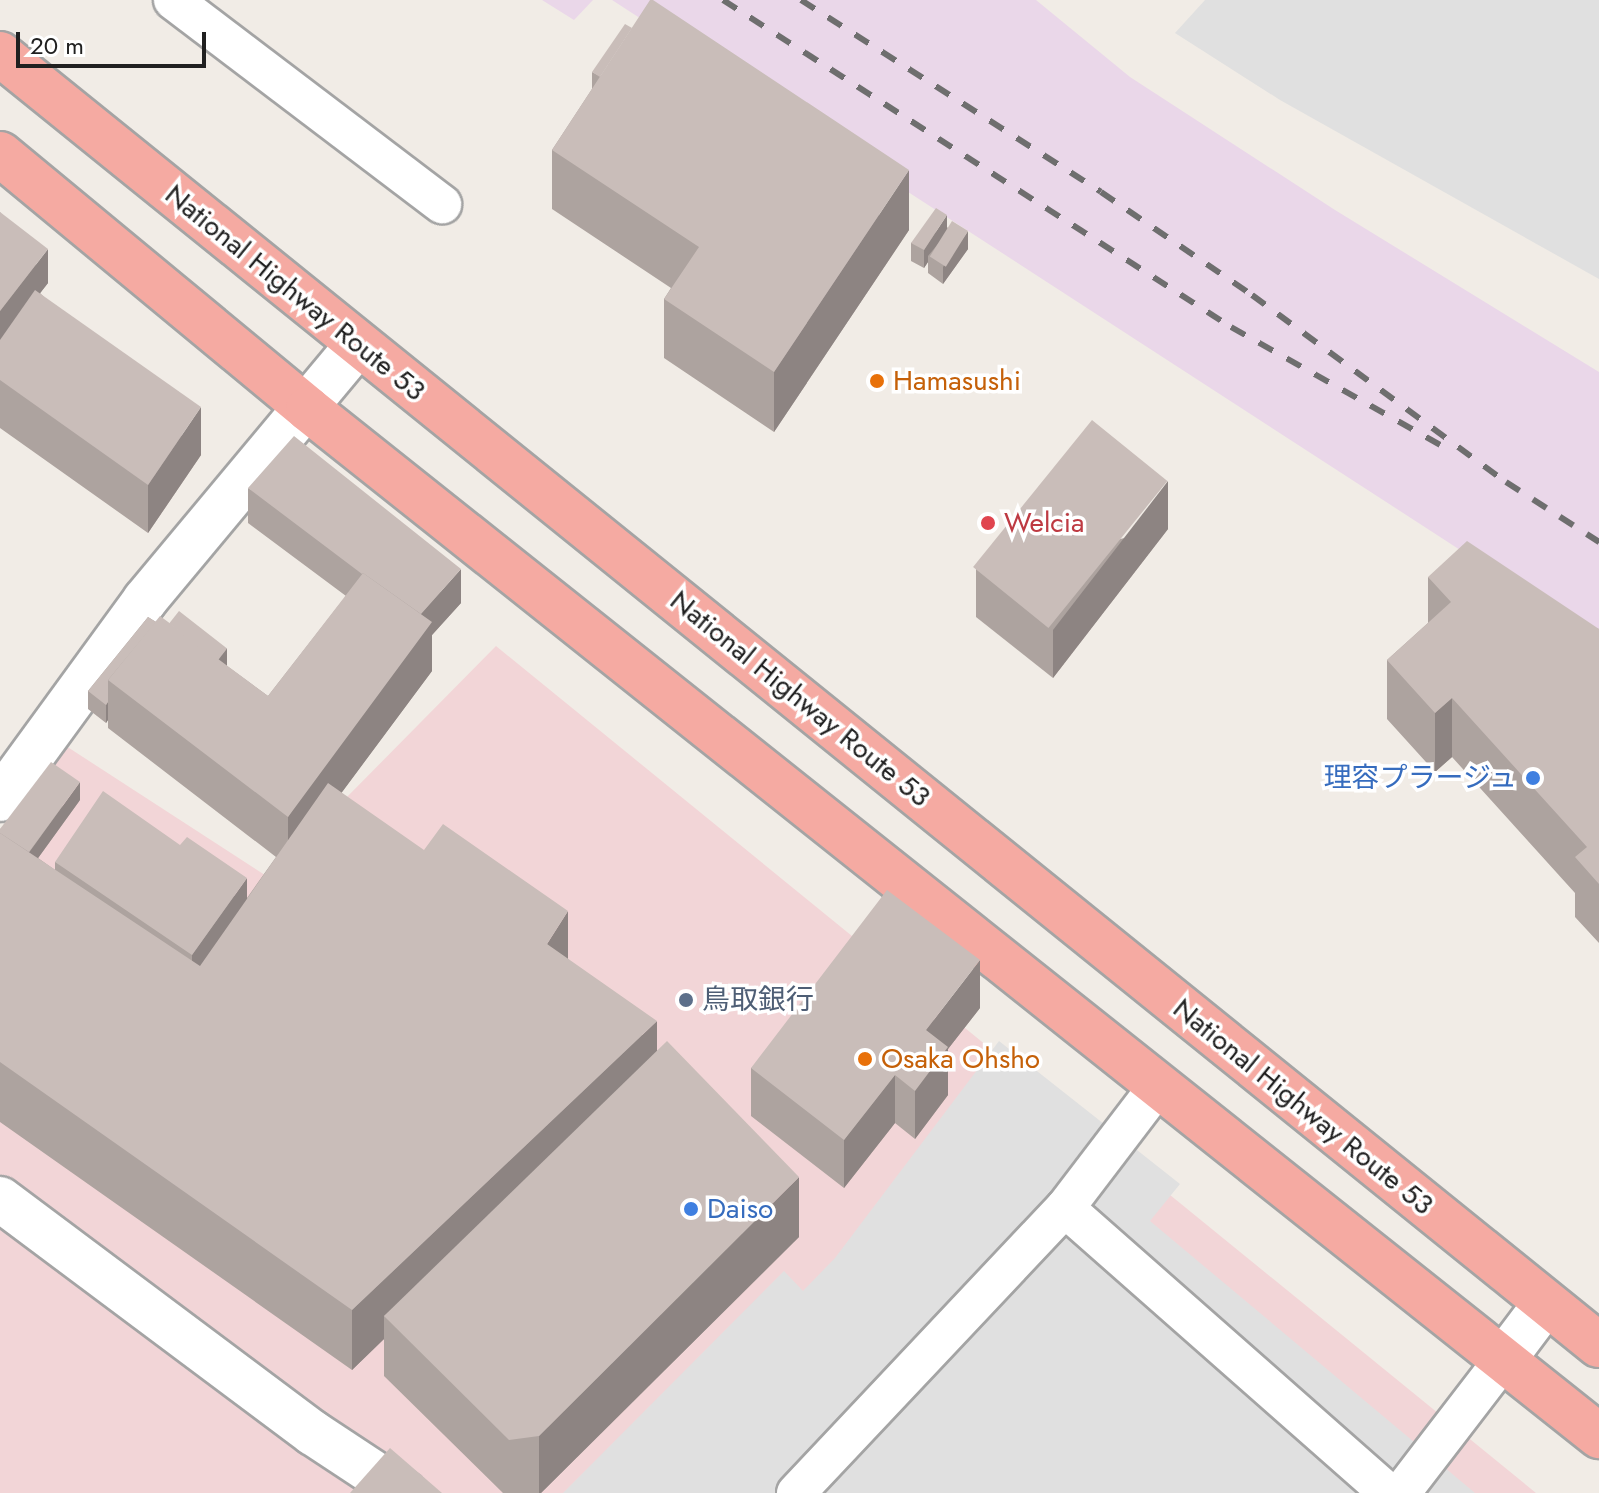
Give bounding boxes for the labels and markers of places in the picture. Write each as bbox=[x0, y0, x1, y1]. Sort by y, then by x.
place label: Hamasushi bbox=[893, 364, 1021, 398]
marker: Hamasushi bbox=[868, 372, 886, 390]
place label: Welcia bbox=[1004, 506, 1084, 540]
marker: Welcia bbox=[979, 514, 997, 532]
place label: 理容プラージュ bbox=[1321, 761, 1517, 795]
marker: 理容プラージュ bbox=[1524, 769, 1542, 787]
place label: 鳥取銀行 bbox=[702, 983, 814, 1017]
marker: 鳥取銀行 bbox=[677, 991, 695, 1009]
place label: Osaka Ohsho bbox=[881, 1042, 1040, 1076]
marker: Osaka Ohsho bbox=[856, 1050, 874, 1068]
place label: Daiso bbox=[707, 1192, 773, 1226]
marker: Daiso bbox=[682, 1200, 700, 1218]

